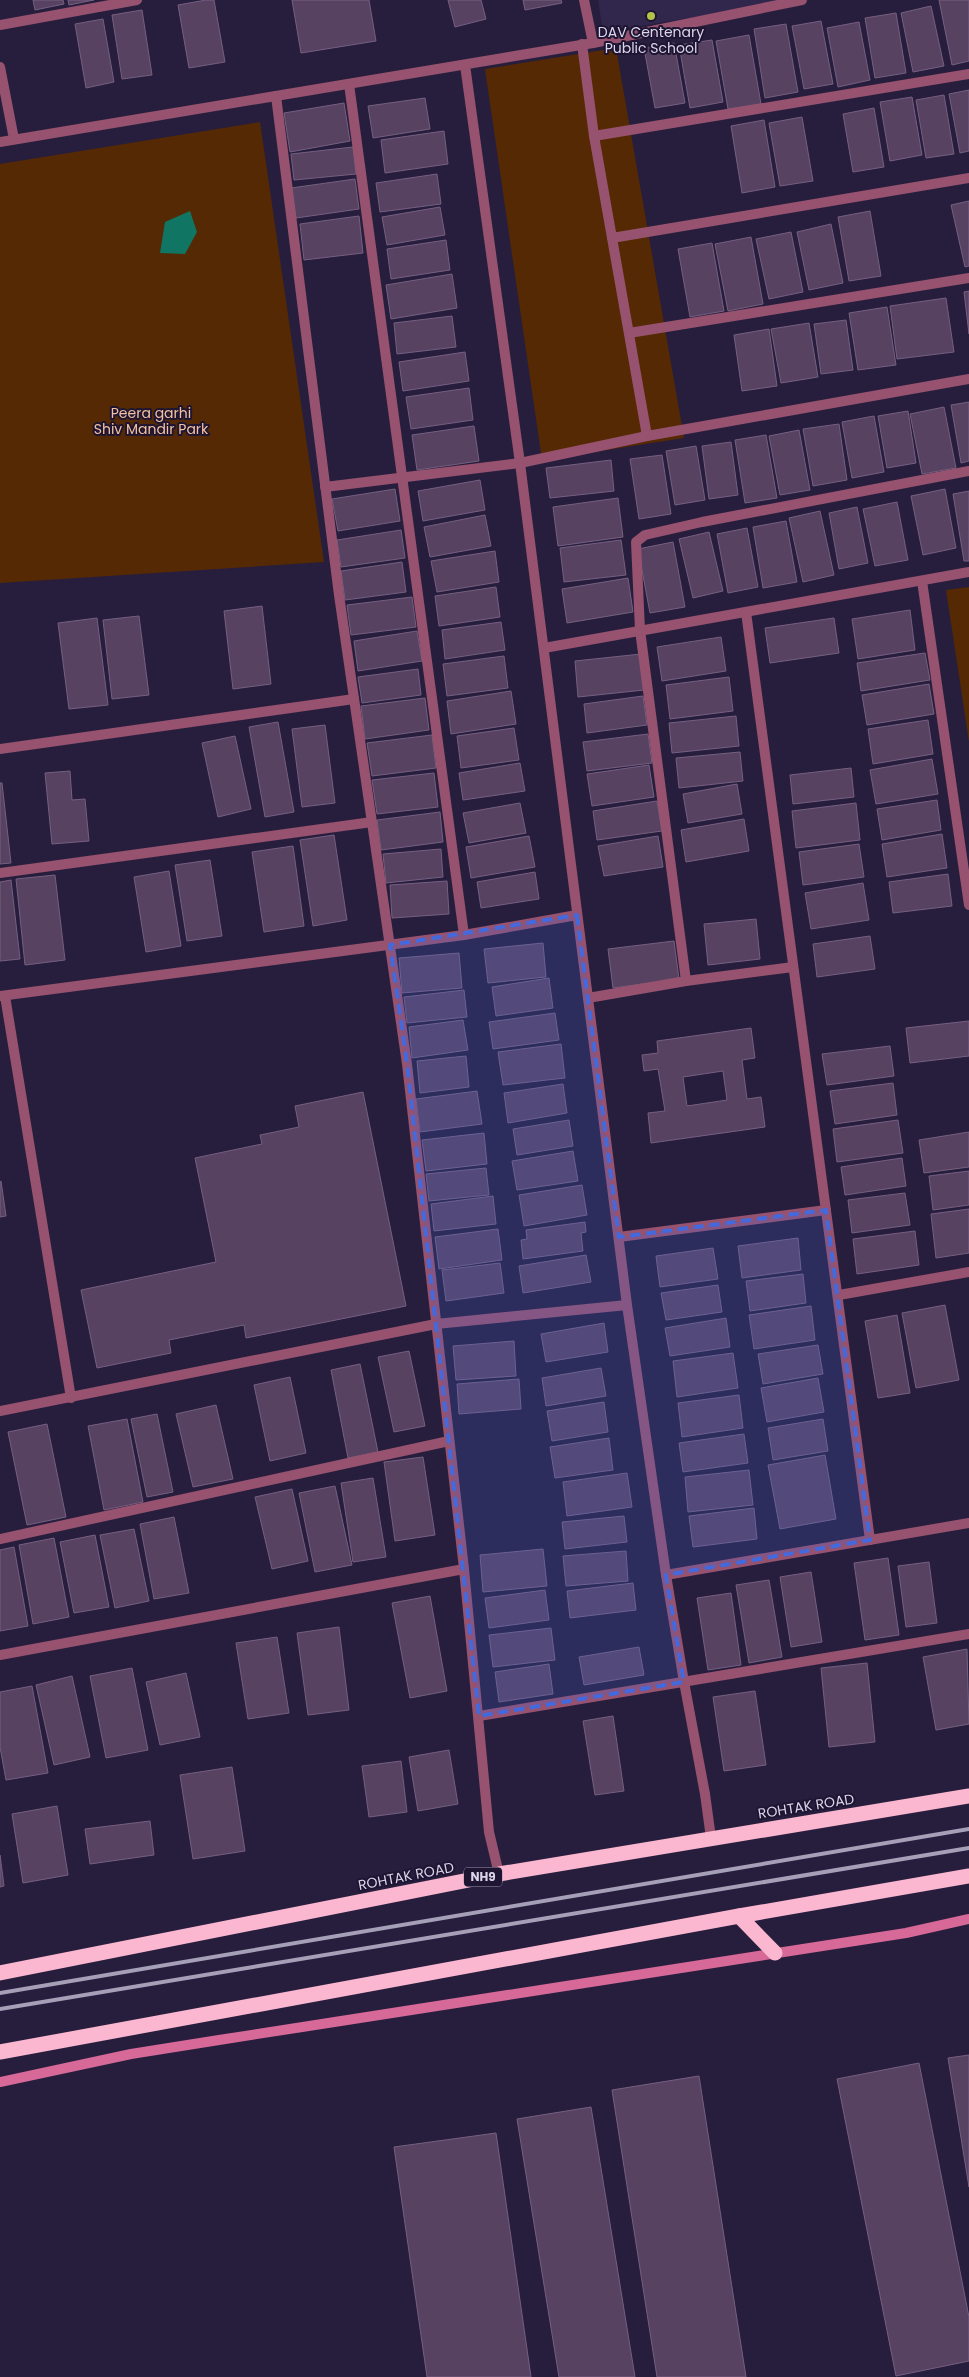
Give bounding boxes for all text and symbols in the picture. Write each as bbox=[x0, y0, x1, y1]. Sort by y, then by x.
marker: DAV Centenary Public School bbox=[645, 10, 657, 22]
place label: DAV Centenary Public School bbox=[598, 22, 704, 58]
park label: Peera garhi Shiv Mandir Park bbox=[94, 403, 209, 439]
street label: ROHTAK ROAD bbox=[756, 1789, 856, 1823]
street label: ROHTAK ROAD bbox=[356, 1857, 456, 1895]
road number: NH9 bbox=[464, 1868, 502, 1886]

